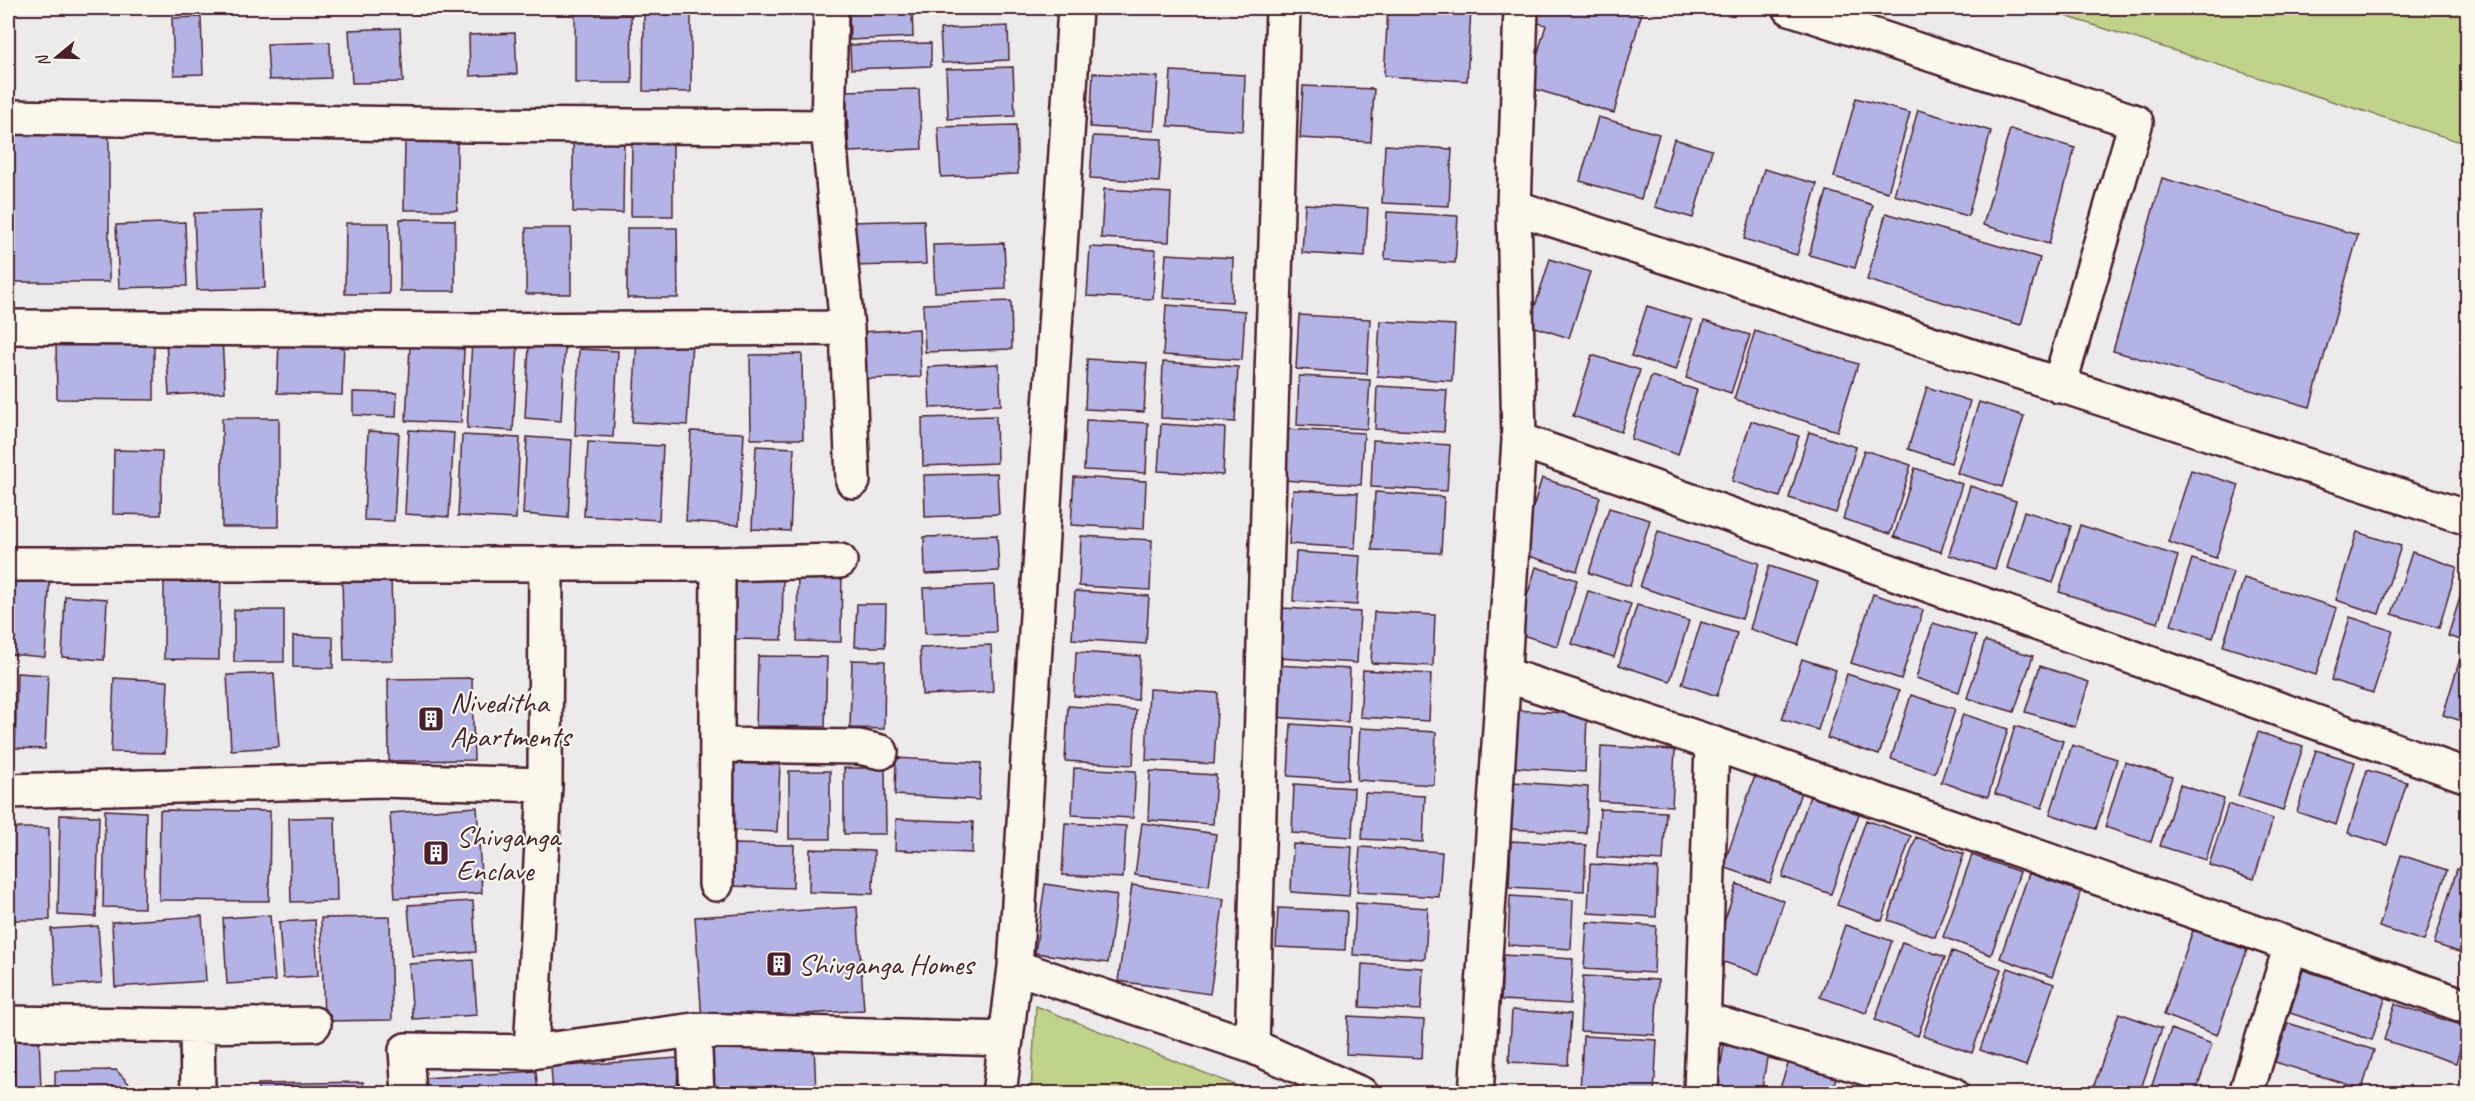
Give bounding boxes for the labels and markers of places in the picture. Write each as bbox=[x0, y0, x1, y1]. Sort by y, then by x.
place label: Niveditha Apartments bbox=[450, 683, 573, 755]
building icon: Niveditha Apartments bbox=[416, 704, 446, 734]
place label: Shivganga Enclave bbox=[456, 817, 562, 889]
building icon: Shivganga Enclave bbox=[421, 838, 451, 868]
place label: Shivganga Homes bbox=[798, 945, 976, 983]
building icon: Shivganga Homes bbox=[764, 949, 794, 979]

